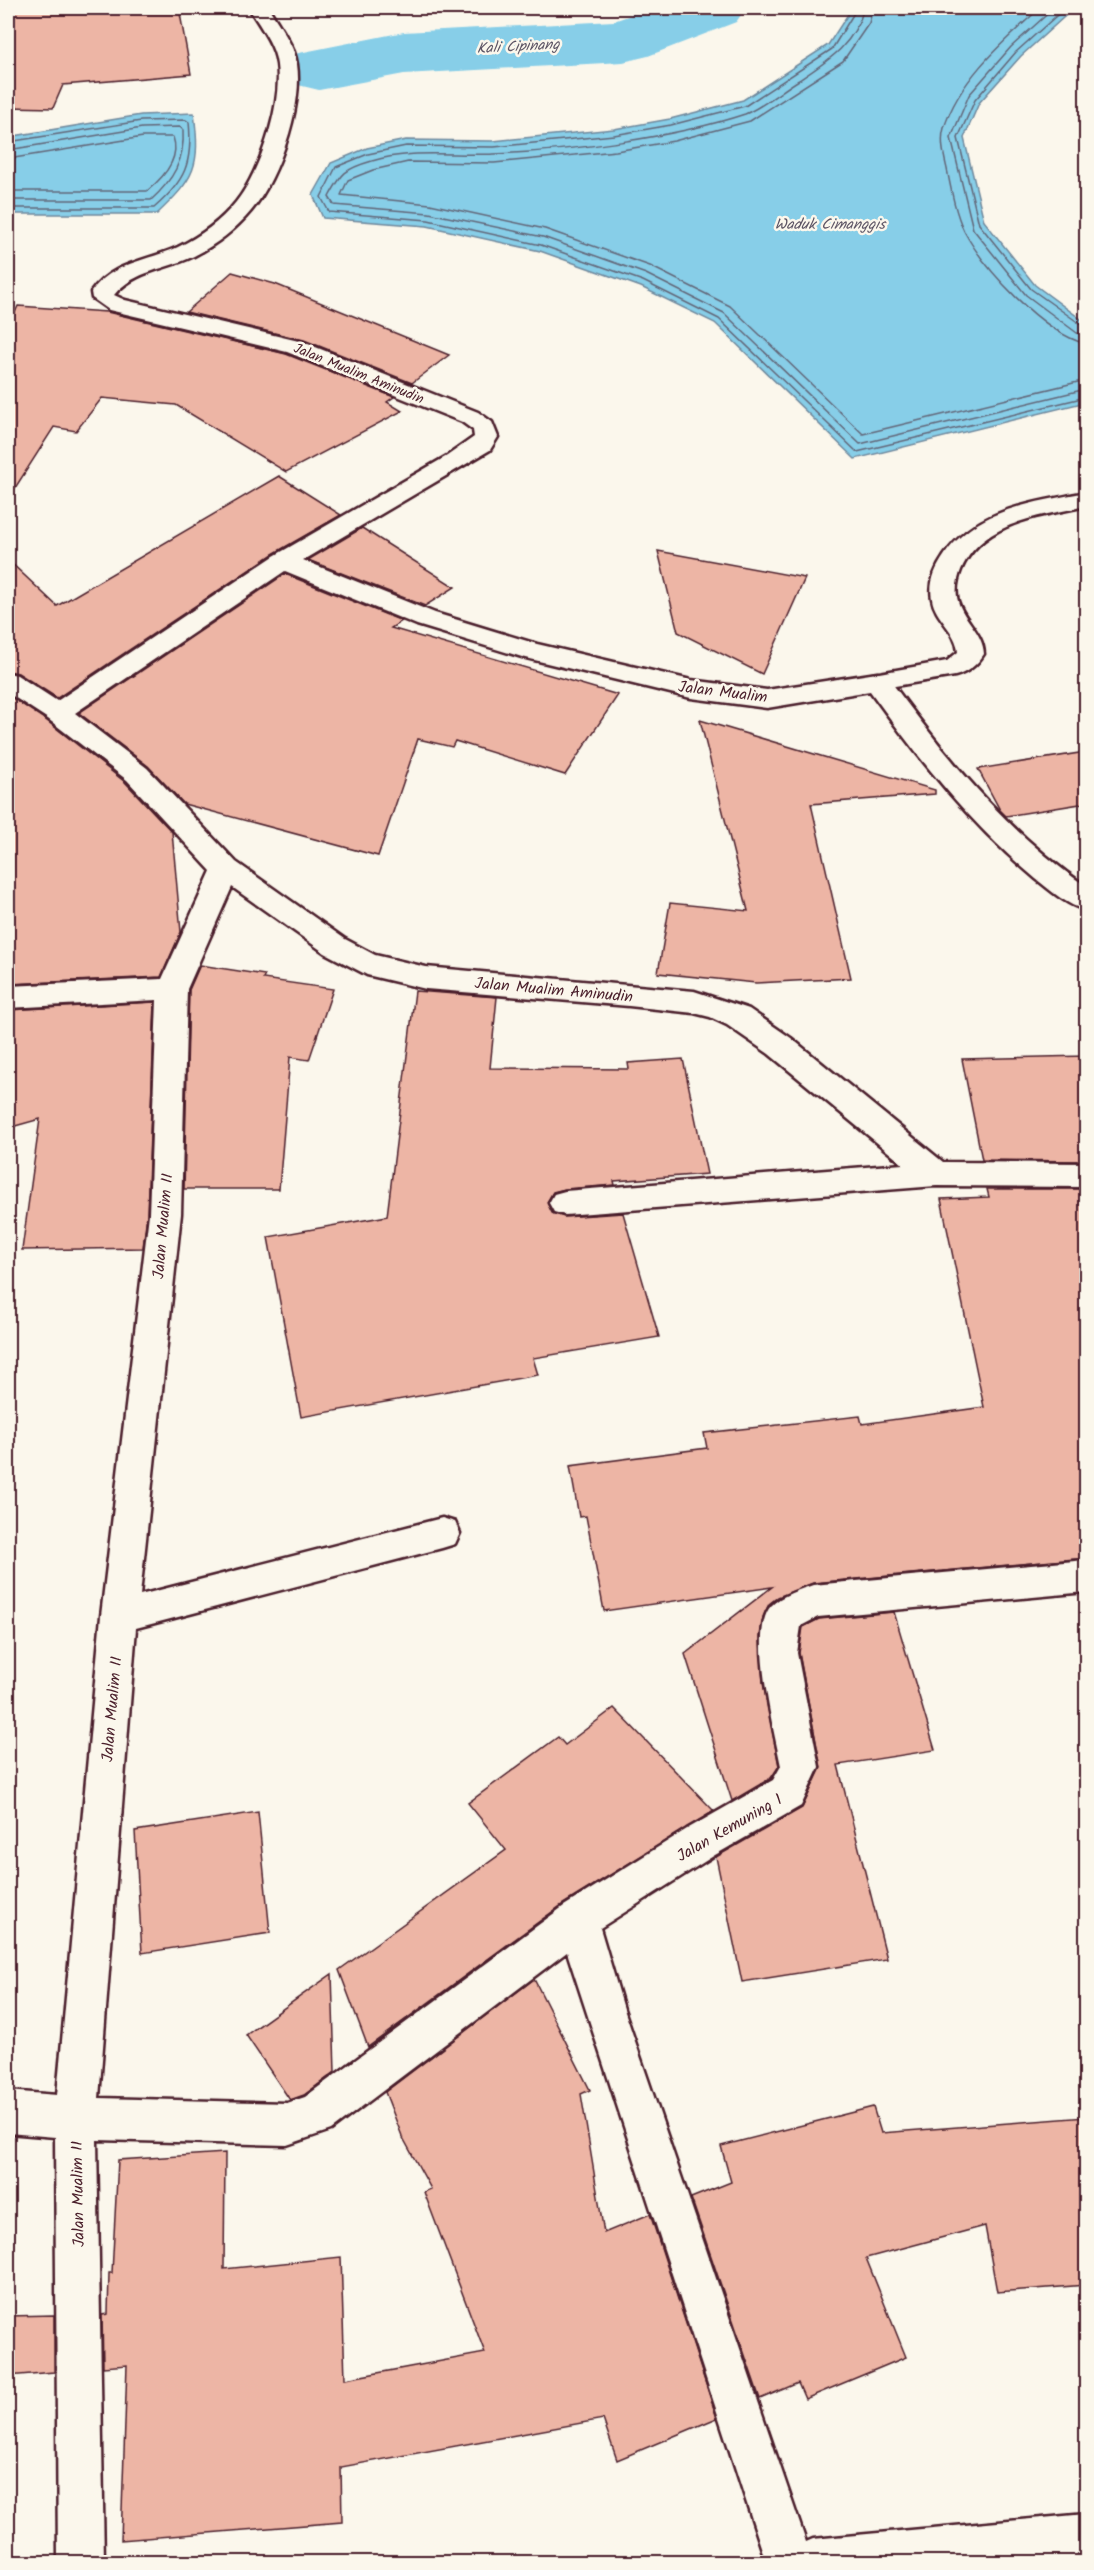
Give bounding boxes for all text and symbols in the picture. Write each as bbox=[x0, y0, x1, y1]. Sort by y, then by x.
water label: Kali Cipinang bbox=[476, 33, 561, 61]
water label: Waduk Cimanggis bbox=[775, 213, 887, 237]
street label: Jalan Mualim Aminudin bbox=[290, 338, 427, 410]
street label: Jalan Mualim bbox=[677, 675, 769, 710]
street label: Jalan Mualim Aminudin bbox=[474, 971, 634, 1010]
street label: Jalan Mualim II bbox=[146, 1172, 181, 1280]
street label: Jalan Mualim II bbox=[95, 1655, 130, 1763]
street label: Jalan Kemuning 1 bbox=[672, 1788, 787, 1869]
street label: Jalan Mualim II bbox=[65, 2141, 92, 2247]

